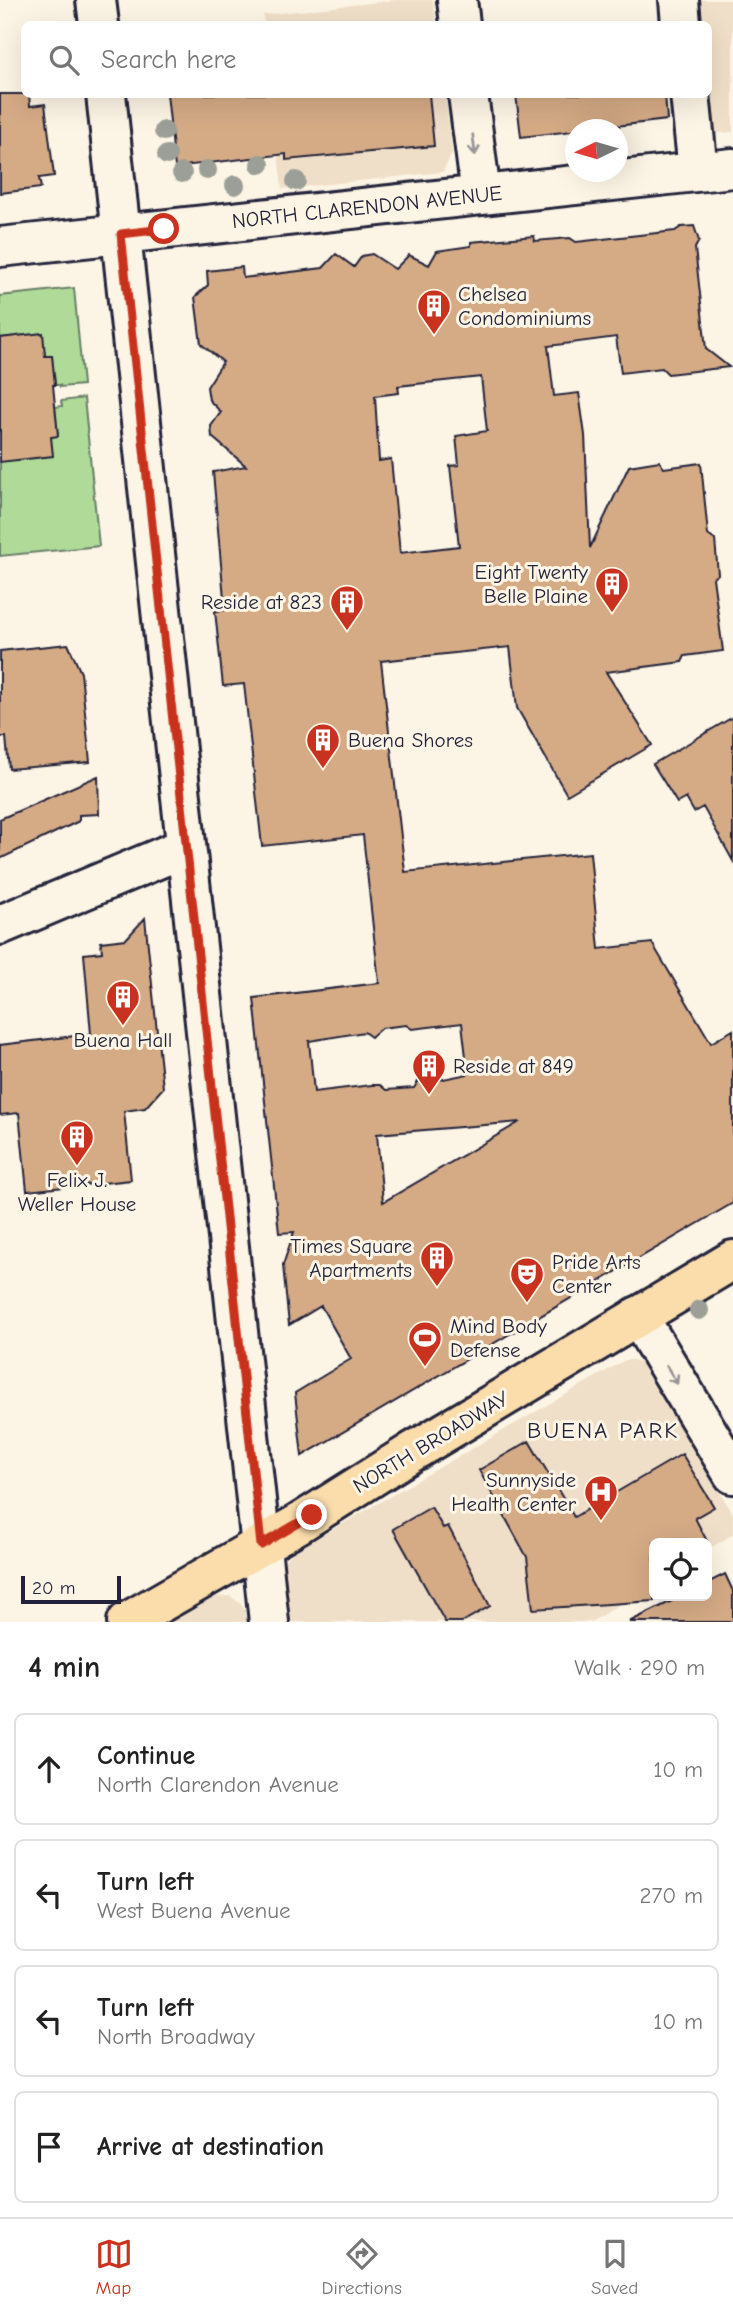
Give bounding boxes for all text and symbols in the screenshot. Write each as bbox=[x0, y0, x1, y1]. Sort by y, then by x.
search box bbox=[21, 21, 712, 98]
icon: search bbox=[45, 41, 83, 79]
text: Search here bbox=[101, 45, 236, 75]
north arrow bbox=[565, 119, 628, 182]
one-way arrow bbox=[468, 133, 481, 155]
street label: NORTH CLARENDON AVENUE bbox=[231, 181, 503, 233]
route start bbox=[148, 213, 179, 244]
place label: Chelsea Condominiums bbox=[458, 282, 591, 330]
building icon: Chelsea Condominiums bbox=[415, 287, 453, 336]
place label: Eight Twenty Belle Plaine bbox=[474, 560, 589, 608]
building icon: Eight Twenty Belle Plaine bbox=[593, 565, 631, 614]
building icon: Reside at 823 bbox=[328, 583, 366, 632]
place label: Reside at 823 bbox=[201, 590, 322, 614]
building icon: Buena Shores bbox=[304, 721, 342, 770]
place label: Buena Shores bbox=[348, 728, 473, 752]
building icon: Buena Hall bbox=[104, 978, 142, 1027]
place label: Buena Hall bbox=[74, 1028, 172, 1052]
building icon: Reside at 849 bbox=[410, 1047, 448, 1096]
place label: Reside at 849 bbox=[453, 1054, 574, 1078]
building icon: Felix J. Weller House bbox=[58, 1118, 96, 1167]
place label: Felix J. Weller House bbox=[18, 1168, 136, 1216]
place label: Times Square Apartments bbox=[290, 1234, 412, 1282]
building icon: Times Square Apartments bbox=[418, 1239, 456, 1288]
place label: Pride Arts Center bbox=[552, 1250, 641, 1298]
theatre icon: Pride Arts Center bbox=[508, 1255, 546, 1304]
place label: Mind Body Defense bbox=[450, 1314, 547, 1362]
sports icon: Mind Body Defense bbox=[406, 1319, 444, 1368]
one-way arrow bbox=[666, 1365, 680, 1385]
street label: NORTH BROADWAY bbox=[349, 1386, 514, 1498]
district label: BUENA PARK bbox=[527, 1417, 679, 1444]
place label: Sunnyside Health Center bbox=[451, 1468, 577, 1516]
hospital icon: Sunnyside Health Center bbox=[582, 1473, 620, 1522]
route end bbox=[296, 1499, 327, 1530]
map controls bbox=[649, 1538, 712, 1601]
button: locate bbox=[649, 1538, 712, 1601]
scale bar bbox=[21, 1573, 121, 1605]
text: 20 m bbox=[32, 1577, 76, 1599]
text: 4 min bbox=[28, 1650, 100, 1685]
text: Walk · 290 m bbox=[574, 1654, 705, 1681]
text: Continue bbox=[97, 1741, 195, 1771]
icon: ahead bbox=[30, 1750, 68, 1788]
text: 10 m bbox=[653, 1756, 703, 1783]
text: North Clarendon Avenue bbox=[97, 1771, 339, 1798]
text: Turn left bbox=[97, 1867, 194, 1897]
icon: left bbox=[30, 1876, 68, 1914]
text: 270 m bbox=[639, 1882, 703, 1909]
text: West Buena Avenue bbox=[97, 1897, 291, 1924]
text: Turn left bbox=[97, 1993, 194, 2023]
icon: left bbox=[30, 2002, 68, 2040]
text: 10 m bbox=[653, 2008, 703, 2035]
text: North Broadway bbox=[97, 2023, 255, 2050]
icon: arrive bbox=[30, 2128, 68, 2166]
text: Arrive at destination bbox=[97, 2132, 324, 2162]
tab: Map bbox=[95, 2235, 133, 2299]
tab: Directions bbox=[322, 2235, 402, 2299]
tab: Saved bbox=[591, 2235, 638, 2299]

